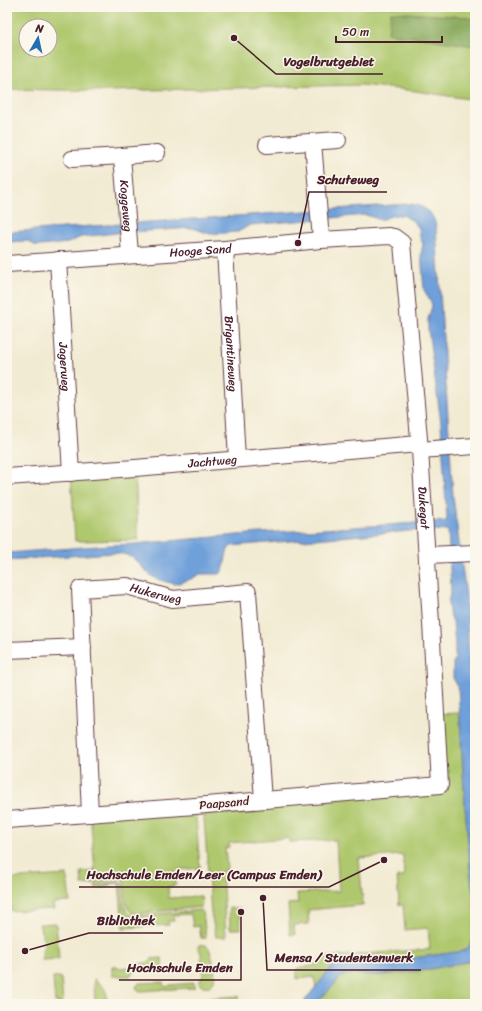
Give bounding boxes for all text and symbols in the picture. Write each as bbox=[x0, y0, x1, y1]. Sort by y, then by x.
north arrow bbox=[18, 18, 58, 58]
text: N bbox=[33, 18, 45, 39]
scale bar bbox=[336, 18, 442, 44]
text: 50 m bbox=[342, 21, 369, 43]
callout: Vogelbrutgebiet bbox=[276, 49, 383, 74]
text: Vogelbrutgebiet bbox=[283, 50, 375, 73]
callout: Schuteweg bbox=[309, 167, 387, 192]
text: Schuteweg bbox=[316, 168, 380, 191]
street label: Koggeweg bbox=[113, 179, 139, 233]
street label: Hooge Sand bbox=[169, 237, 233, 264]
street label: Brigantineweg bbox=[218, 315, 244, 392]
street label: Jagerweg bbox=[52, 341, 77, 392]
street label: Jachtweg bbox=[186, 448, 238, 475]
street label: Dukegat bbox=[411, 486, 436, 531]
street label: Hukerweg bbox=[127, 576, 182, 610]
street label: Paapsand bbox=[198, 790, 252, 816]
callout: Hochschule Emden/Leer (Campus Emden) bbox=[79, 862, 329, 887]
text: Hochschule Emden/Leer (Campus Emden) bbox=[85, 863, 323, 886]
callout: Bibliothek bbox=[89, 908, 163, 933]
text: Bibliothek bbox=[97, 909, 156, 932]
callout: Mensa / Studentenwerk bbox=[267, 945, 421, 970]
text: Mensa / Studentenwerk bbox=[274, 946, 414, 969]
callout: Hochschule Emden bbox=[119, 955, 241, 980]
text: Hochschule Emden bbox=[126, 956, 234, 979]

